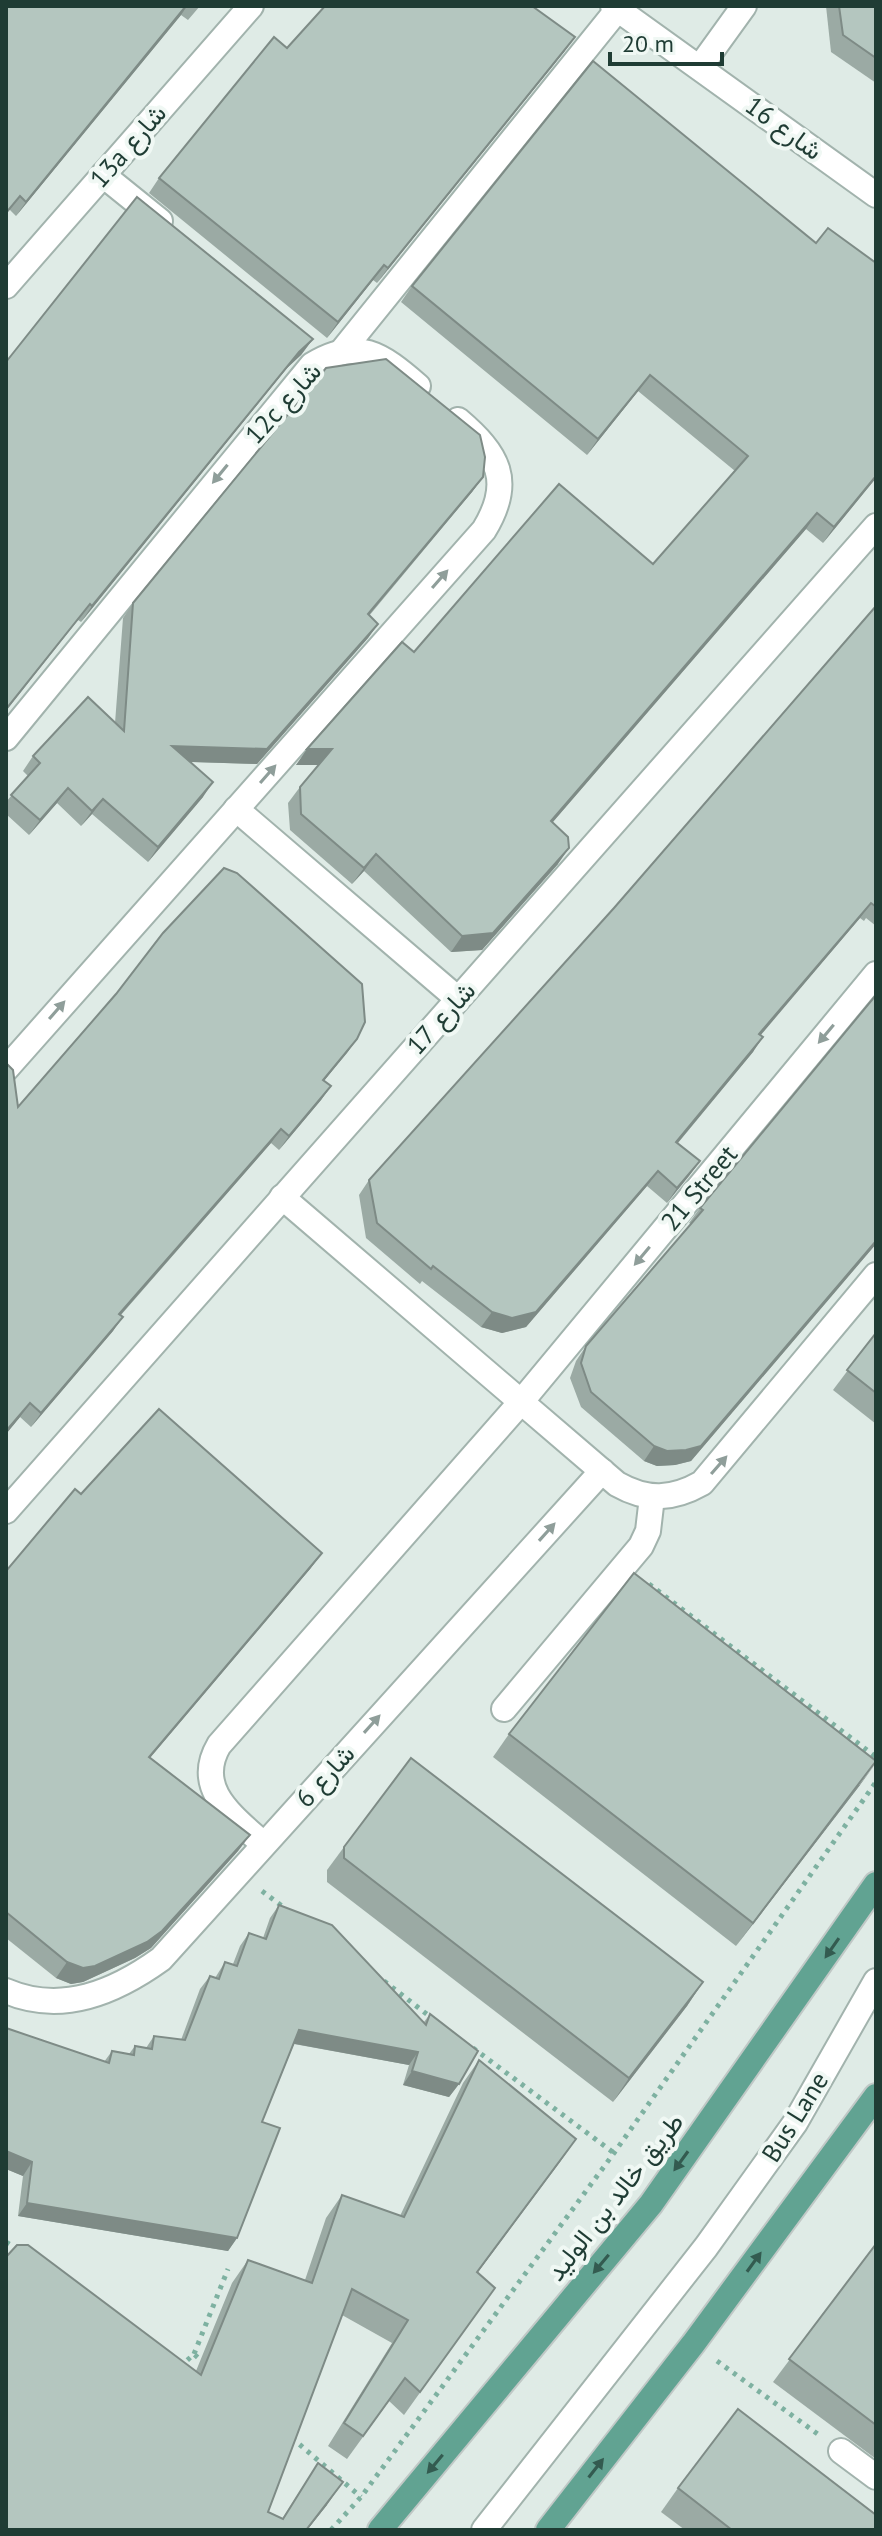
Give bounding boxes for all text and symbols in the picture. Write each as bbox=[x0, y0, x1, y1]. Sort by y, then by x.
scale bar bbox=[610, 16, 722, 66]
text: 20 m bbox=[622, 28, 674, 59]
street label: شارع 16 bbox=[738, 89, 829, 168]
street label: 13a شارع bbox=[82, 97, 175, 196]
street label: 12c شارع bbox=[237, 355, 329, 452]
one-way arrow bbox=[212, 464, 229, 484]
one-way arrow bbox=[431, 570, 448, 590]
one-way arrow bbox=[258, 765, 276, 784]
street label: شارع 17 bbox=[399, 974, 484, 1063]
one-way arrow bbox=[48, 1000, 65, 1020]
one-way arrow bbox=[818, 1024, 835, 1044]
street label: 21 Street bbox=[653, 1138, 744, 1237]
one-way arrow bbox=[634, 1246, 651, 1266]
one-way arrow bbox=[710, 1455, 727, 1475]
one-way arrow bbox=[537, 1522, 555, 1541]
one-way arrow bbox=[363, 1715, 381, 1734]
street label: شارع 6 bbox=[288, 1737, 363, 1815]
one-way arrow bbox=[824, 1938, 839, 1959]
street label: Bus Lane bbox=[754, 2065, 835, 2168]
street label: طريق خالد بن الوليد bbox=[539, 2106, 690, 2287]
one-way arrow bbox=[674, 2150, 689, 2171]
one-way arrow bbox=[746, 2251, 761, 2272]
one-way arrow bbox=[593, 2253, 610, 2273]
one-way arrow bbox=[427, 2454, 444, 2474]
one-way arrow bbox=[588, 2458, 604, 2478]

